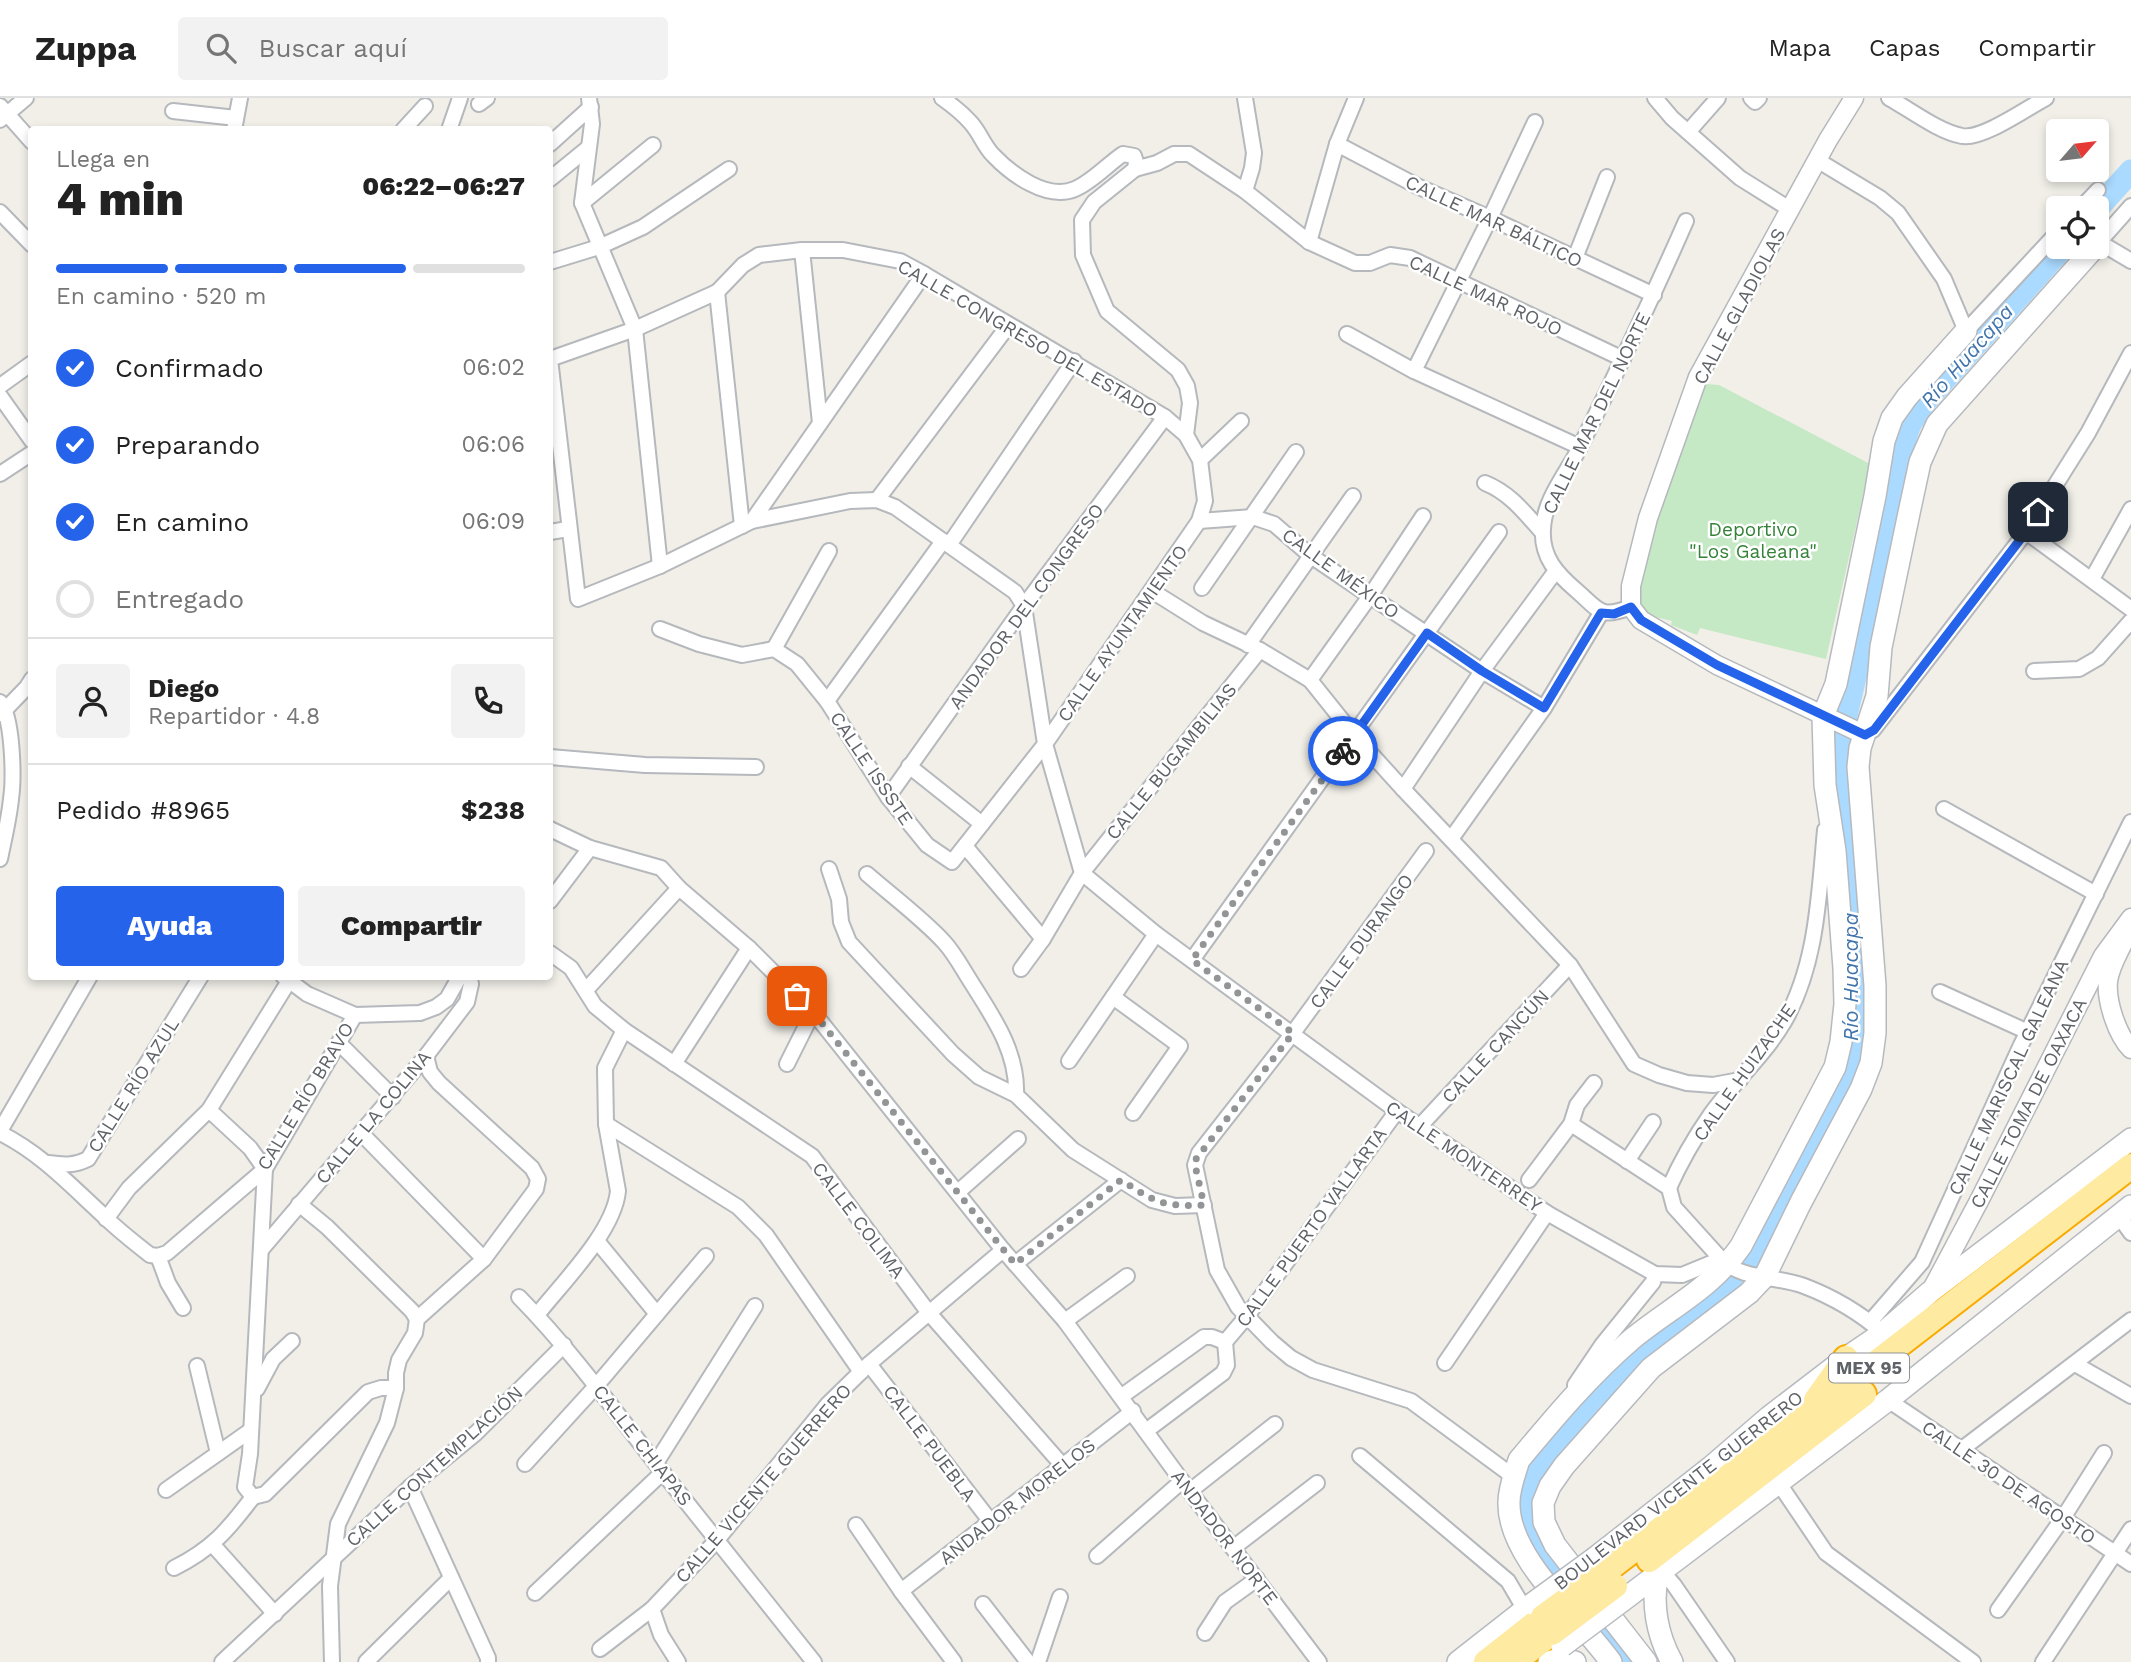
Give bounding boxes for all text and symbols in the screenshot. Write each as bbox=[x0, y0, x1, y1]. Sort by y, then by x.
search box bbox=[178, 17, 668, 80]
text: Zuppa bbox=[35, 29, 136, 68]
icon: search bbox=[202, 29, 240, 67]
text: Buscar aquí bbox=[258, 33, 407, 63]
text: Mapa bbox=[1768, 34, 1831, 62]
text: Capas bbox=[1869, 34, 1940, 62]
text: Compartir bbox=[1978, 34, 2096, 62]
north arrow bbox=[2046, 119, 2109, 182]
map controls bbox=[2046, 119, 2109, 259]
text: Llega en bbox=[56, 146, 150, 173]
street label: CALLE MAR BÁLTICO bbox=[1402, 170, 1586, 273]
text: 06:22–06:27 bbox=[362, 171, 525, 201]
text: 4 min bbox=[56, 172, 184, 226]
button: locate bbox=[2046, 196, 2109, 259]
street label: CALLE GLADIOLAS bbox=[1688, 224, 1790, 388]
street label: CALLE MAR ROJO bbox=[1405, 250, 1566, 341]
street label: CALLE CONGRESO DEL ESTADO bbox=[894, 254, 1162, 423]
text: En camino · 520 m bbox=[56, 283, 266, 310]
water label: Río Huacapa bbox=[1915, 299, 2018, 412]
street label: CALLE MAR DEL NORTE bbox=[1537, 308, 1655, 518]
icon: check bbox=[56, 349, 94, 387]
text: Confirmado bbox=[115, 353, 264, 383]
text: 06:02 bbox=[462, 354, 525, 381]
icon: check bbox=[56, 426, 94, 464]
text: Preparando bbox=[115, 430, 260, 460]
text: 06:06 bbox=[462, 431, 525, 458]
pin bbox=[2008, 482, 2068, 542]
icon: home bbox=[2019, 493, 2057, 531]
street label: ANDADOR DEL CONGRESO bbox=[944, 499, 1109, 714]
icon: check bbox=[56, 503, 94, 541]
text: En camino bbox=[115, 507, 249, 537]
text: 06:09 bbox=[461, 508, 525, 535]
park label: Deportivo "Los Galeana" bbox=[1689, 518, 1817, 563]
street label: CALLE MÉXICO bbox=[1277, 523, 1404, 624]
street label: CALLE AYUNTAMIENTO bbox=[1052, 540, 1192, 726]
text: Entregado bbox=[115, 584, 244, 614]
button: person bbox=[56, 664, 130, 738]
button: phone bbox=[451, 664, 525, 738]
text: Diego bbox=[148, 673, 219, 703]
street label: CALLE BUGAMBILIAS bbox=[1101, 678, 1242, 844]
text: Repartidor · 4.8 bbox=[148, 703, 320, 730]
street label: CALLE ISSSTE bbox=[825, 707, 918, 829]
courier bbox=[1308, 716, 1378, 786]
icon: bike bbox=[1324, 732, 1362, 770]
text: Pedido #8965 bbox=[56, 795, 230, 825]
text: $238 bbox=[461, 795, 525, 825]
street label: CALLE DURANGO bbox=[1305, 869, 1418, 1013]
button: Ayuda bbox=[56, 886, 284, 966]
button: Compartir bbox=[298, 886, 525, 966]
water label: Río Huacapa bbox=[1838, 913, 1863, 1041]
street label: CALLE MARISCAL GALEANA bbox=[1944, 955, 2074, 1199]
pin bbox=[767, 966, 827, 1026]
icon: bag bbox=[778, 977, 816, 1015]
street label: CALLE CANCÚN bbox=[1437, 985, 1554, 1108]
street label: CALLE TOMA DE OAXACA bbox=[1965, 994, 2092, 1212]
street label: CALLE HUIZACHE bbox=[1688, 999, 1801, 1146]
street label: CALLE RÍO AZUL bbox=[83, 1014, 184, 1157]
street label: CALLE RÍO BRAVO bbox=[252, 1018, 359, 1174]
street label: CALLE LA COLINA bbox=[311, 1046, 436, 1189]
street label: CALLE MONTERREY bbox=[1381, 1096, 1546, 1217]
street label: CALLE PUERTO VALLARTA bbox=[1231, 1123, 1392, 1332]
street label: CALLE COLIMA bbox=[807, 1158, 910, 1283]
road number: MEX 95 bbox=[1829, 1353, 1909, 1382]
street label: CALLE VICENTE GUERRERO bbox=[670, 1379, 856, 1588]
street label: CALLE CHIAPAS bbox=[588, 1380, 697, 1510]
street label: CALLE PUEBLA bbox=[878, 1380, 981, 1507]
street label: CALLE CONTEMPLACIÓN bbox=[341, 1381, 527, 1552]
street label: BOULEVARD VICENTE GUERRERO bbox=[1549, 1386, 1808, 1595]
street label: CALLE 30 DE AGOSTO bbox=[1917, 1416, 2100, 1549]
street label: ANDADOR MORELOS bbox=[935, 1433, 1100, 1570]
street label: ANDADOR NORTE bbox=[1166, 1465, 1283, 1609]

